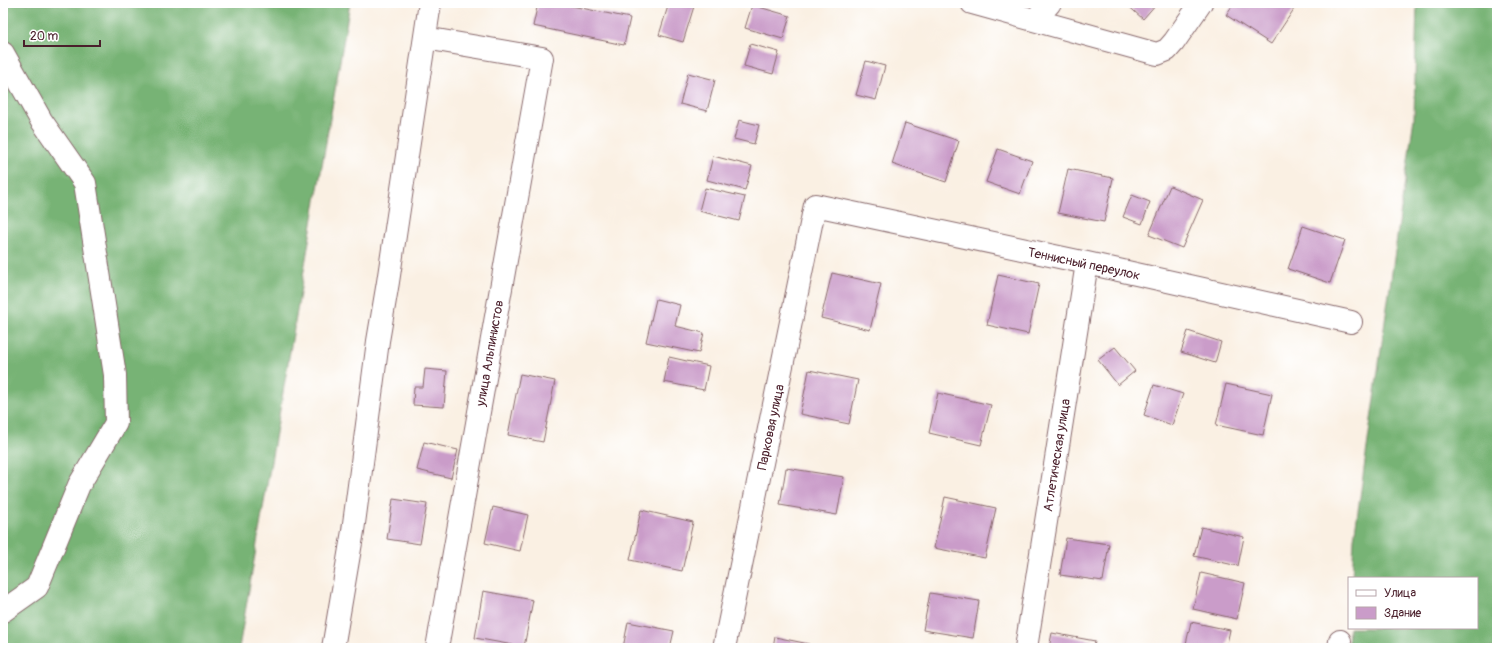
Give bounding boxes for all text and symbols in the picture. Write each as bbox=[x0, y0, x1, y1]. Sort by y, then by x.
scale bar bbox=[24, 22, 100, 48]
text: 20 m bbox=[30, 29, 59, 44]
street label: Теннисный переулок bbox=[1026, 244, 1142, 284]
street label: улица Альпинистов bbox=[473, 299, 507, 408]
street label: Парковая улица bbox=[754, 383, 788, 472]
street label: Атлетическая улица bbox=[1040, 398, 1074, 513]
legend bbox=[1348, 577, 1478, 629]
text: Улица bbox=[1384, 586, 1416, 601]
text: Здание bbox=[1384, 606, 1421, 621]

